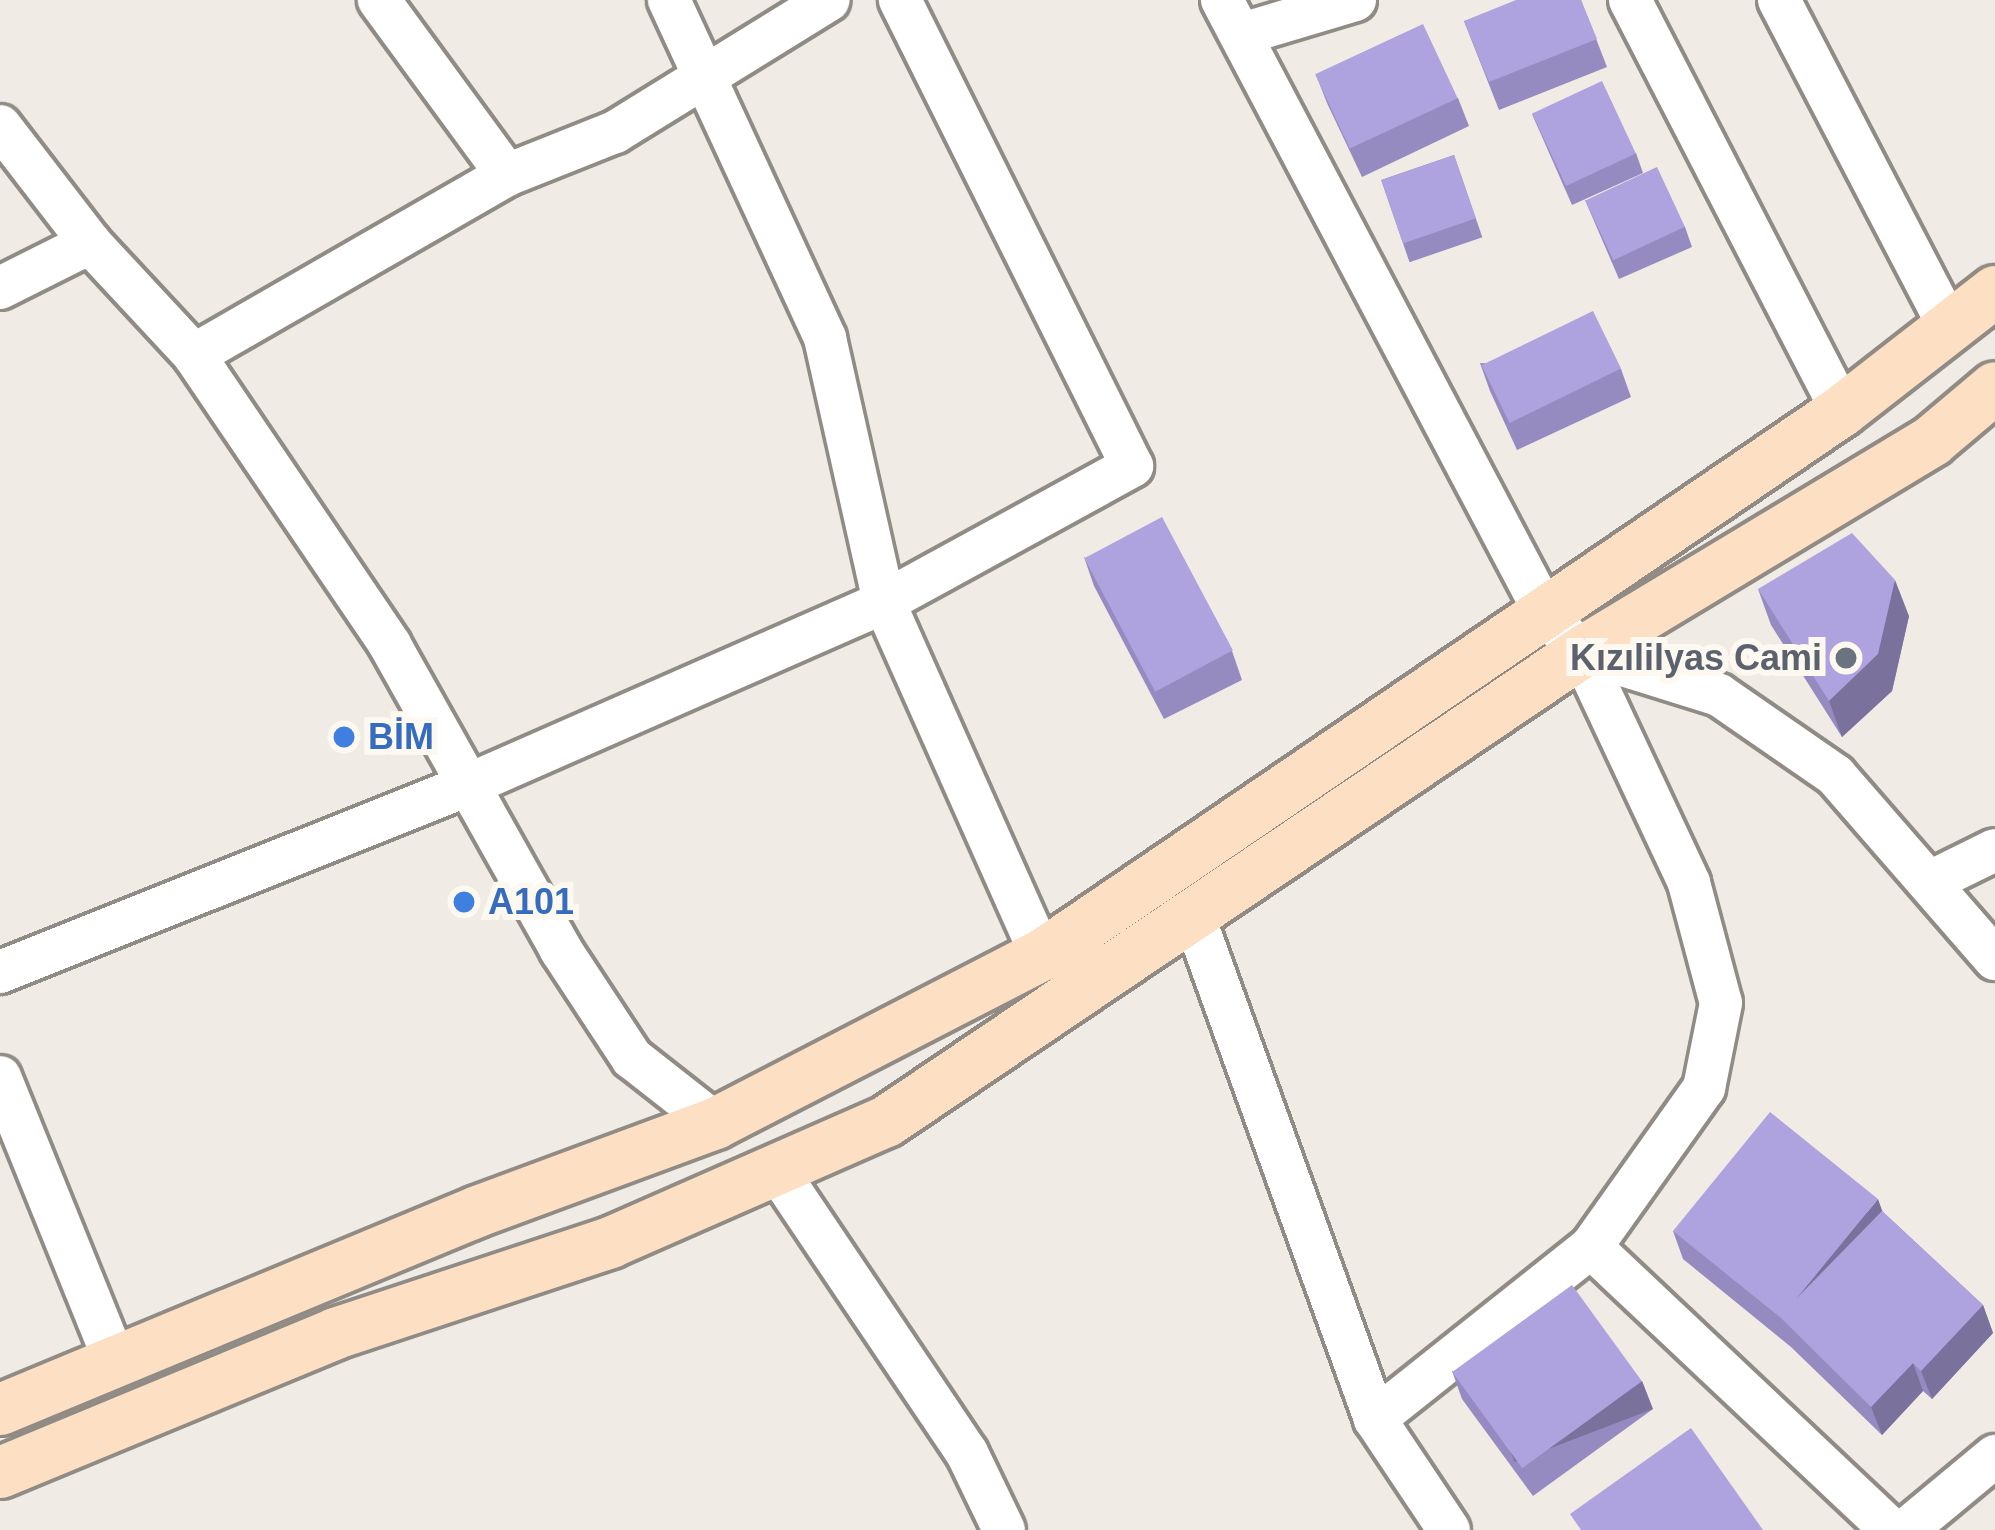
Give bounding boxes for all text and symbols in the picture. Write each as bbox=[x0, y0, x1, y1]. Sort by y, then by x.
place label: Kızılilyas Cami bbox=[1570, 636, 1822, 680]
marker: Kızılilyas Cami bbox=[1833, 645, 1859, 671]
place label: BİM bbox=[368, 715, 434, 759]
marker: BİM bbox=[331, 724, 357, 750]
place label: A101 bbox=[488, 880, 574, 924]
marker: A101 bbox=[451, 889, 477, 915]

